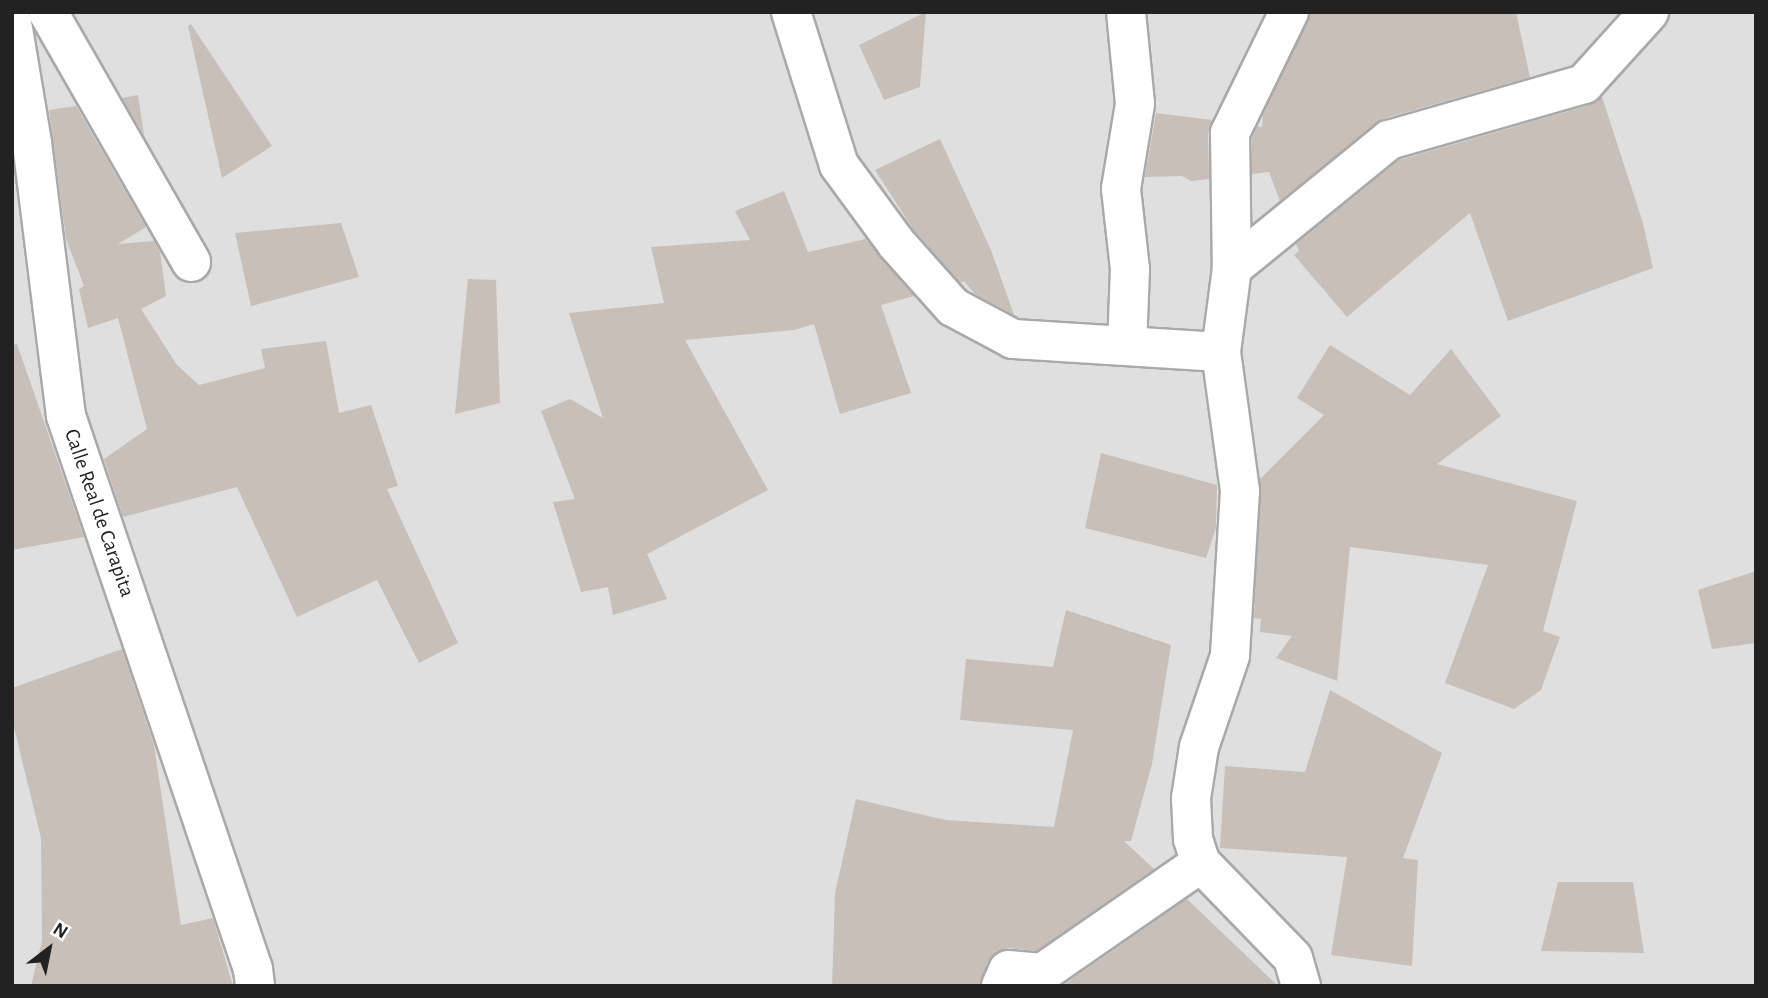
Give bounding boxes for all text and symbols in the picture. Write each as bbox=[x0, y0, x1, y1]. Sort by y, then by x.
street label: Calle Real de Carapita bbox=[58, 426, 140, 600]
north arrow bbox=[14, 914, 84, 984]
text: N bbox=[50, 919, 71, 942]

